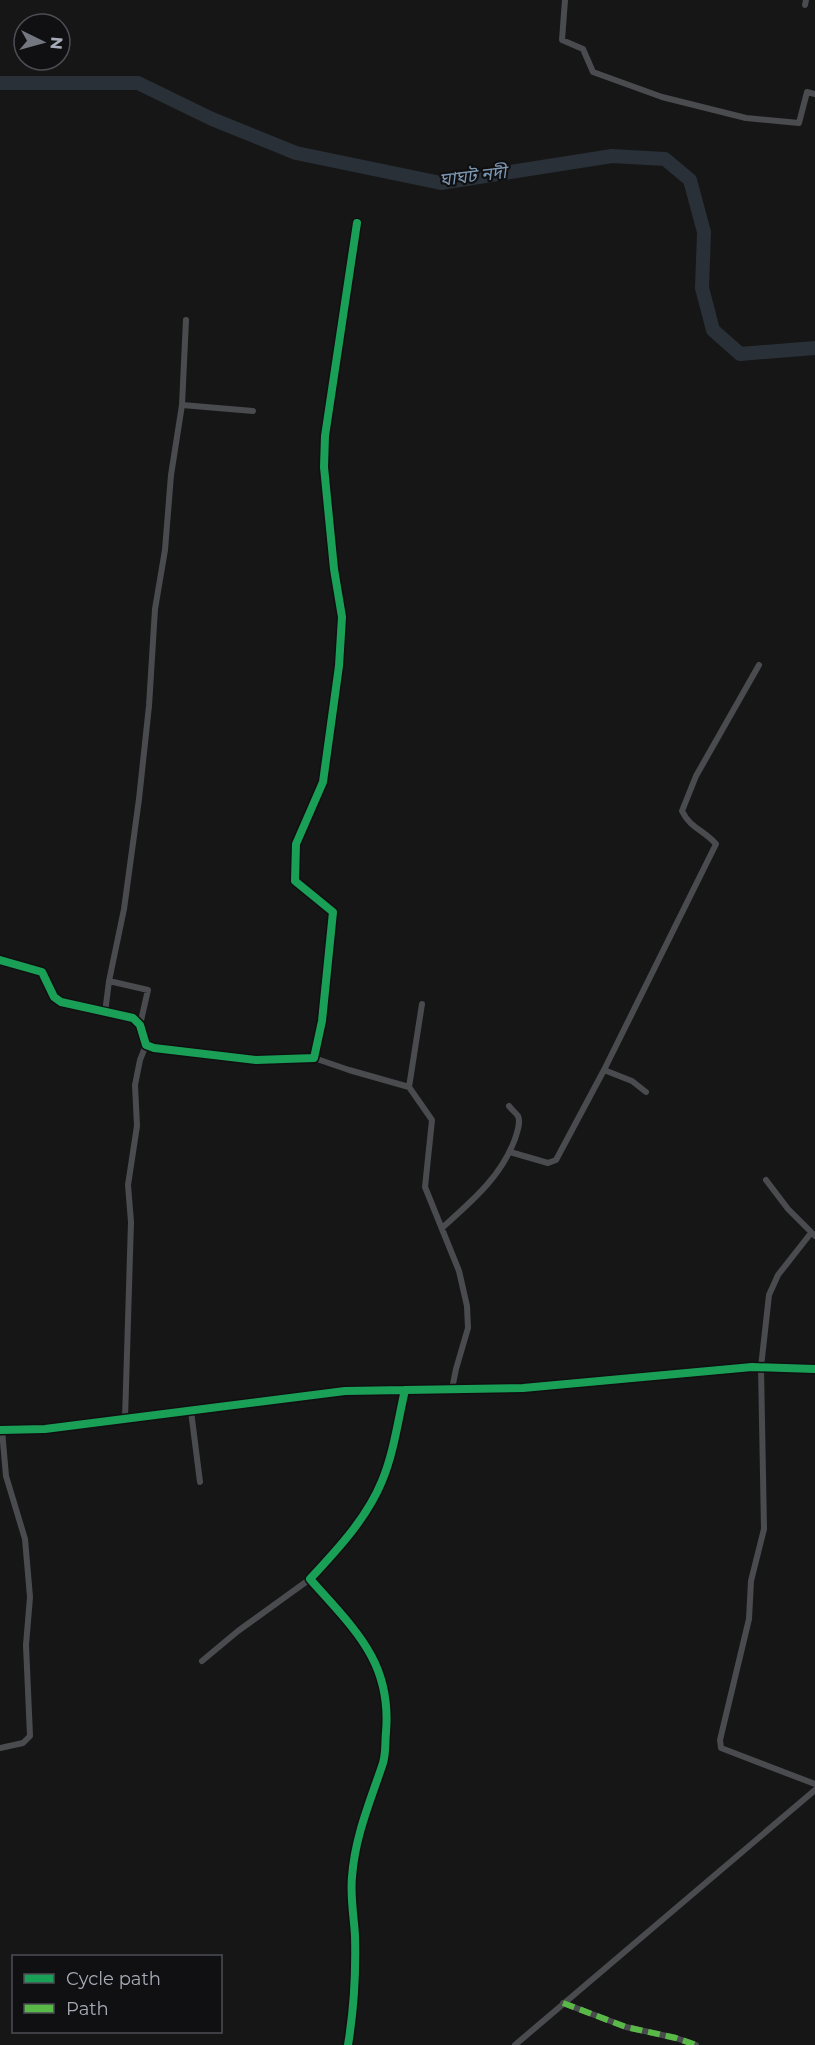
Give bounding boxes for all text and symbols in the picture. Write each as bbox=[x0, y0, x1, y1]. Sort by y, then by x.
north arrow bbox=[12, 12, 72, 72]
text: N bbox=[46, 36, 66, 51]
water label: ঘাঘট নদী bbox=[438, 161, 511, 191]
legend bbox=[12, 1955, 222, 2033]
text: Cycle path bbox=[66, 1968, 161, 1990]
text: Path bbox=[66, 1998, 109, 2020]

